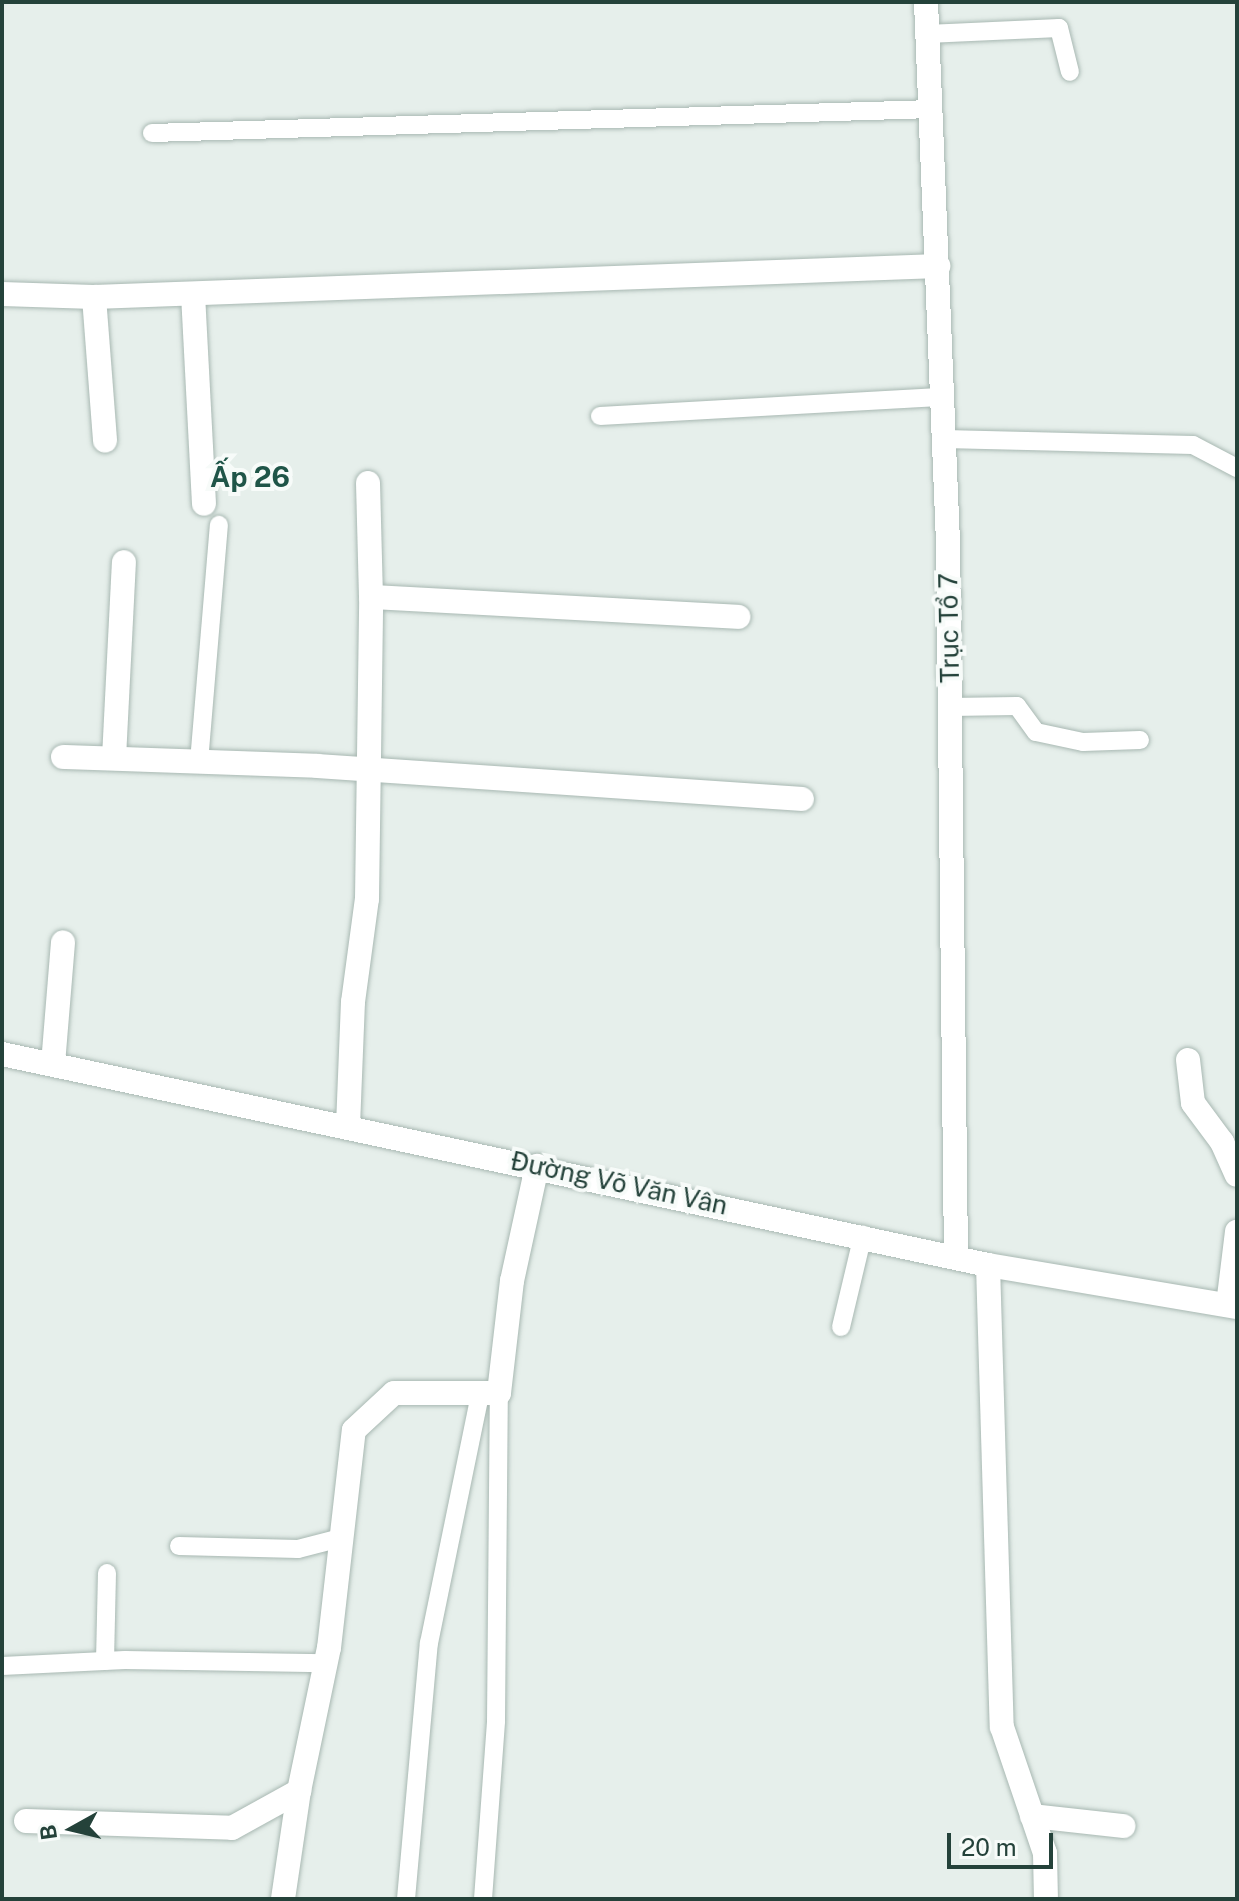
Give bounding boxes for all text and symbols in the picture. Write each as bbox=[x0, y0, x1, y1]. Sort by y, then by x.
district label: Ấp 26 bbox=[210, 460, 290, 494]
street label: Trục Tổ 7 bbox=[932, 572, 966, 684]
street label: Đường Võ Văn Vân bbox=[507, 1145, 731, 1221]
north arrow bbox=[32, 1789, 112, 1869]
scale bar bbox=[951, 1817, 1057, 1867]
text: B bbox=[34, 1823, 62, 1842]
text: 20 m bbox=[961, 1833, 1017, 1861]

